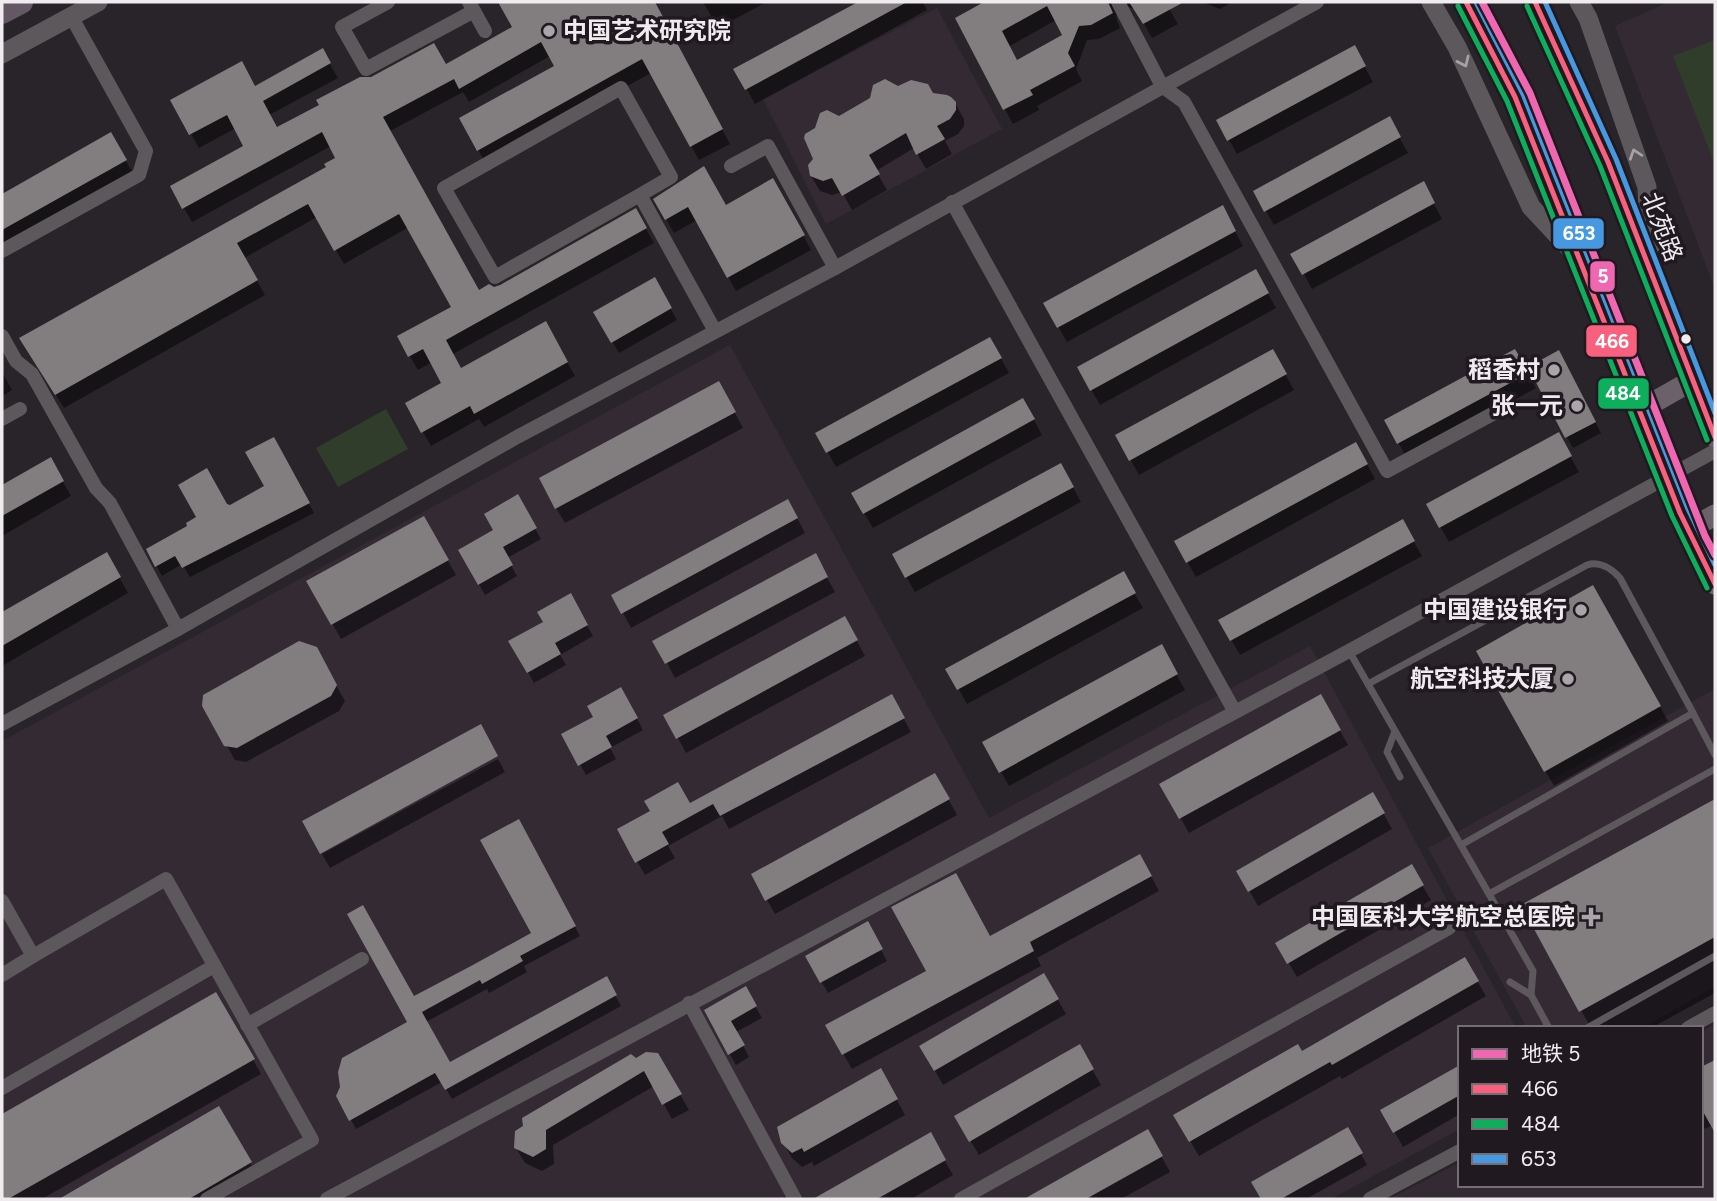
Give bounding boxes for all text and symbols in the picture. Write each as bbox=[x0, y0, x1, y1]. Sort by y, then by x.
place label: 中国艺术研究院 bbox=[563, 16, 731, 45]
marker: 中国艺术研究院 bbox=[541, 23, 557, 39]
one-way arrow bbox=[1455, 54, 1469, 67]
one-way arrow bbox=[1629, 148, 1643, 160]
street label: 北苑路 bbox=[1636, 188, 1689, 266]
line badge: 653 bbox=[1552, 217, 1605, 250]
text: 653 bbox=[1563, 222, 1595, 245]
line badge: 5 bbox=[1589, 260, 1616, 293]
text: 5 bbox=[1597, 265, 1609, 288]
line badge: 466 bbox=[1585, 324, 1638, 358]
text: 466 bbox=[1595, 330, 1629, 353]
unlabelled marker bbox=[1679, 332, 1693, 346]
place label: 稻香村 bbox=[1468, 355, 1540, 384]
marker: 稻香村 bbox=[1546, 362, 1562, 378]
line badge: 484 bbox=[1597, 377, 1650, 410]
text: 484 bbox=[1605, 382, 1641, 405]
place label: 张一元 bbox=[1491, 391, 1563, 420]
marker: 张一元 bbox=[1569, 398, 1585, 414]
place label: 中国建设银行 bbox=[1423, 595, 1567, 624]
marker: 中国建设银行 bbox=[1573, 602, 1589, 618]
place label: 航空科技大厦 bbox=[1410, 664, 1554, 693]
marker: 航空科技大厦 bbox=[1560, 671, 1576, 687]
place label: 中国医科大学航空总医院 bbox=[1311, 902, 1575, 931]
marker: 中国医科大学航空总医院 bbox=[1581, 907, 1601, 927]
legend bbox=[1458, 1026, 1703, 1187]
text: 地铁 5 bbox=[1521, 1041, 1580, 1066]
text: 466 bbox=[1521, 1076, 1558, 1101]
text: 484 bbox=[1521, 1111, 1560, 1136]
text: 653 bbox=[1521, 1146, 1556, 1171]

